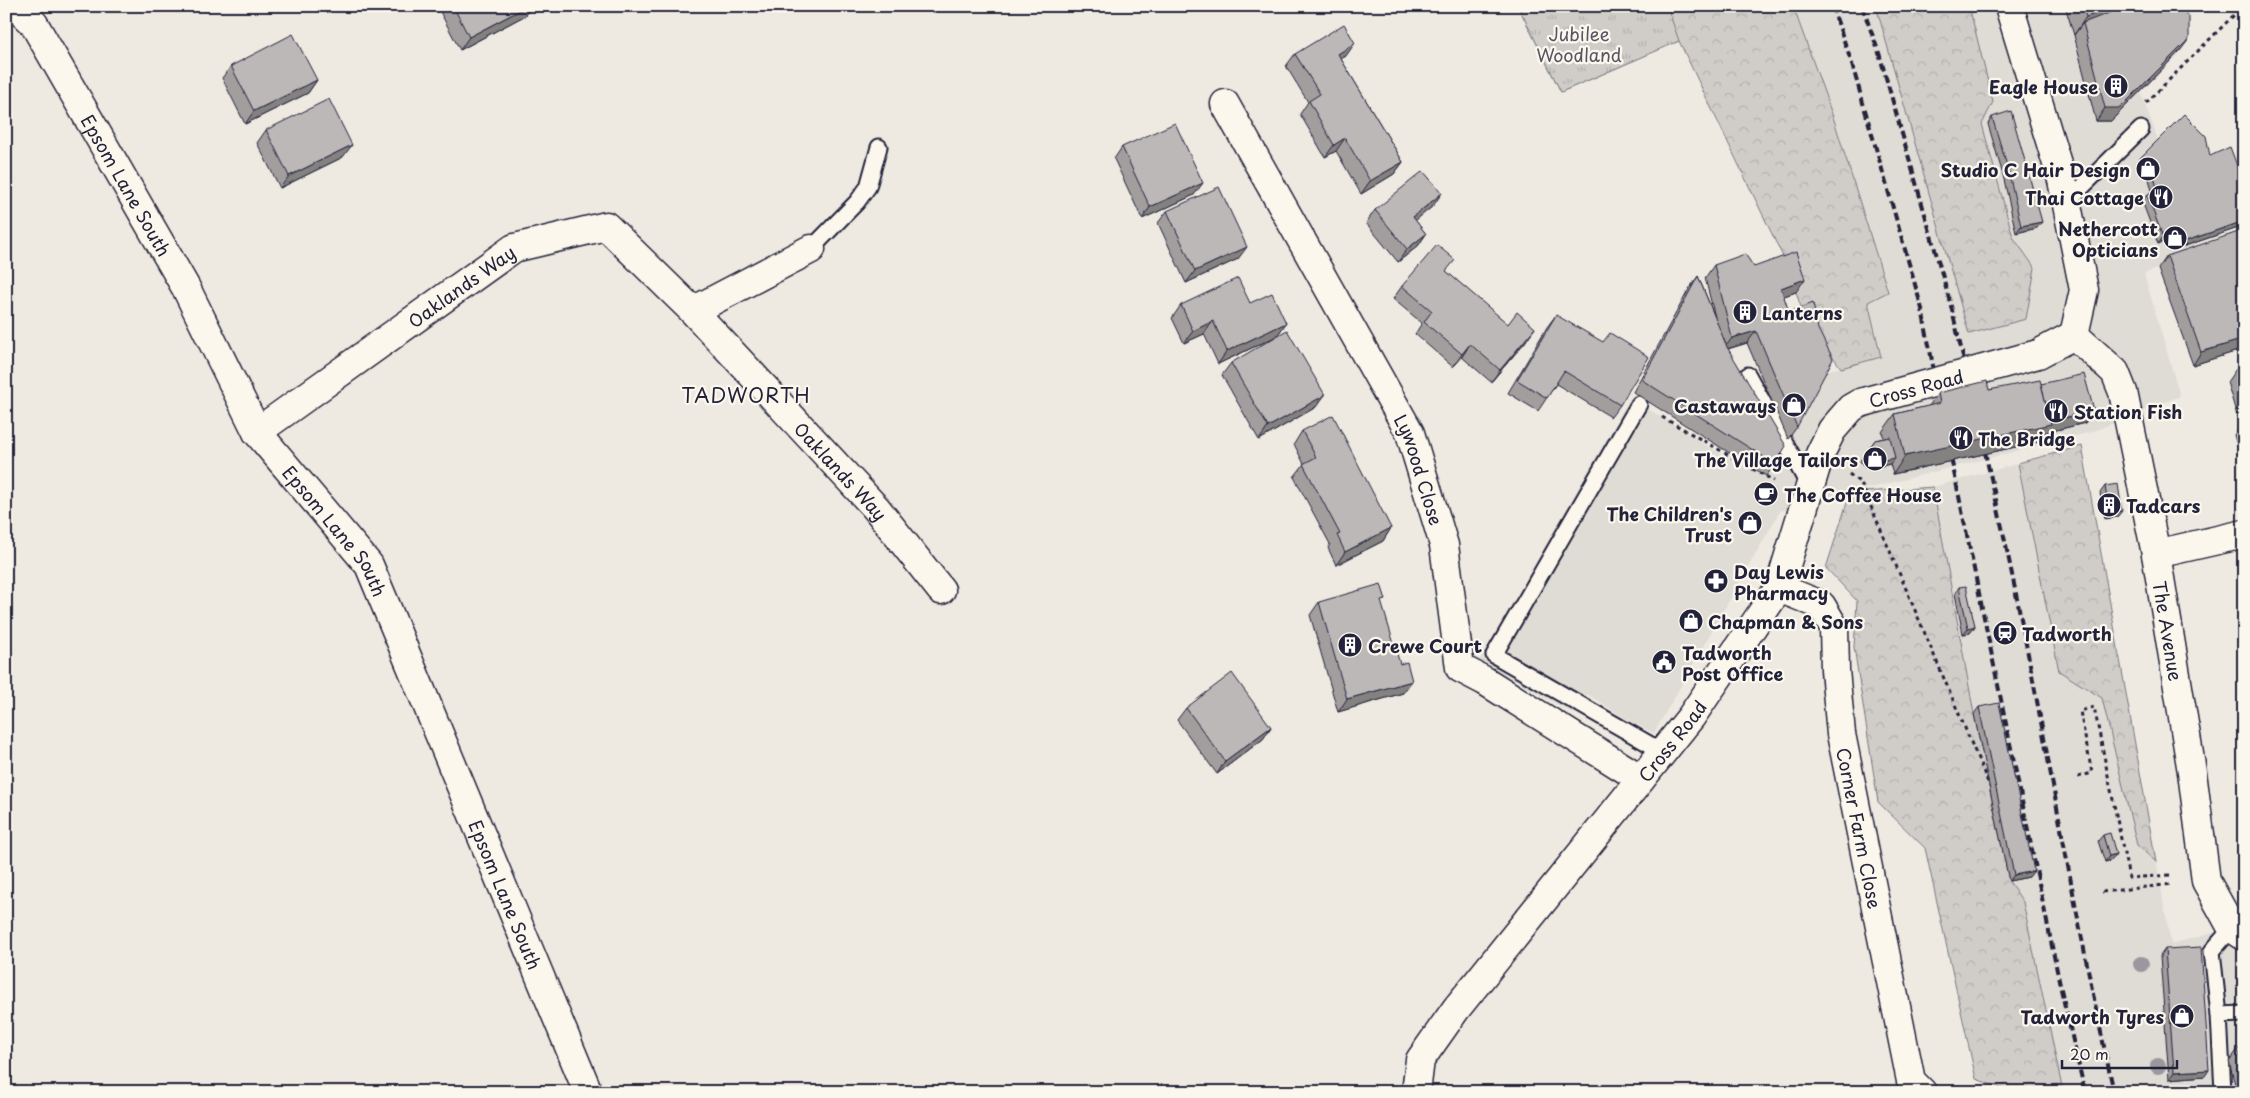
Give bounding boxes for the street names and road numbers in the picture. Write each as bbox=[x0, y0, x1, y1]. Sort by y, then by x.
street label: Epsom Lane South bbox=[75, 109, 178, 261]
street label: Oaklands Way bbox=[402, 238, 520, 334]
street label: Cross Road bbox=[1865, 362, 1966, 414]
street label: Lywood Close bbox=[1388, 409, 1451, 528]
street label: Oaklands Way bbox=[788, 415, 894, 526]
street label: Epsom Lane South bbox=[277, 459, 394, 600]
street label: The Avenue bbox=[2147, 579, 2190, 683]
street label: Cross Road bbox=[1631, 694, 1712, 787]
street label: Corner Farm Close bbox=[1831, 745, 1889, 911]
street label: Epsom Lane South bbox=[463, 816, 549, 973]

